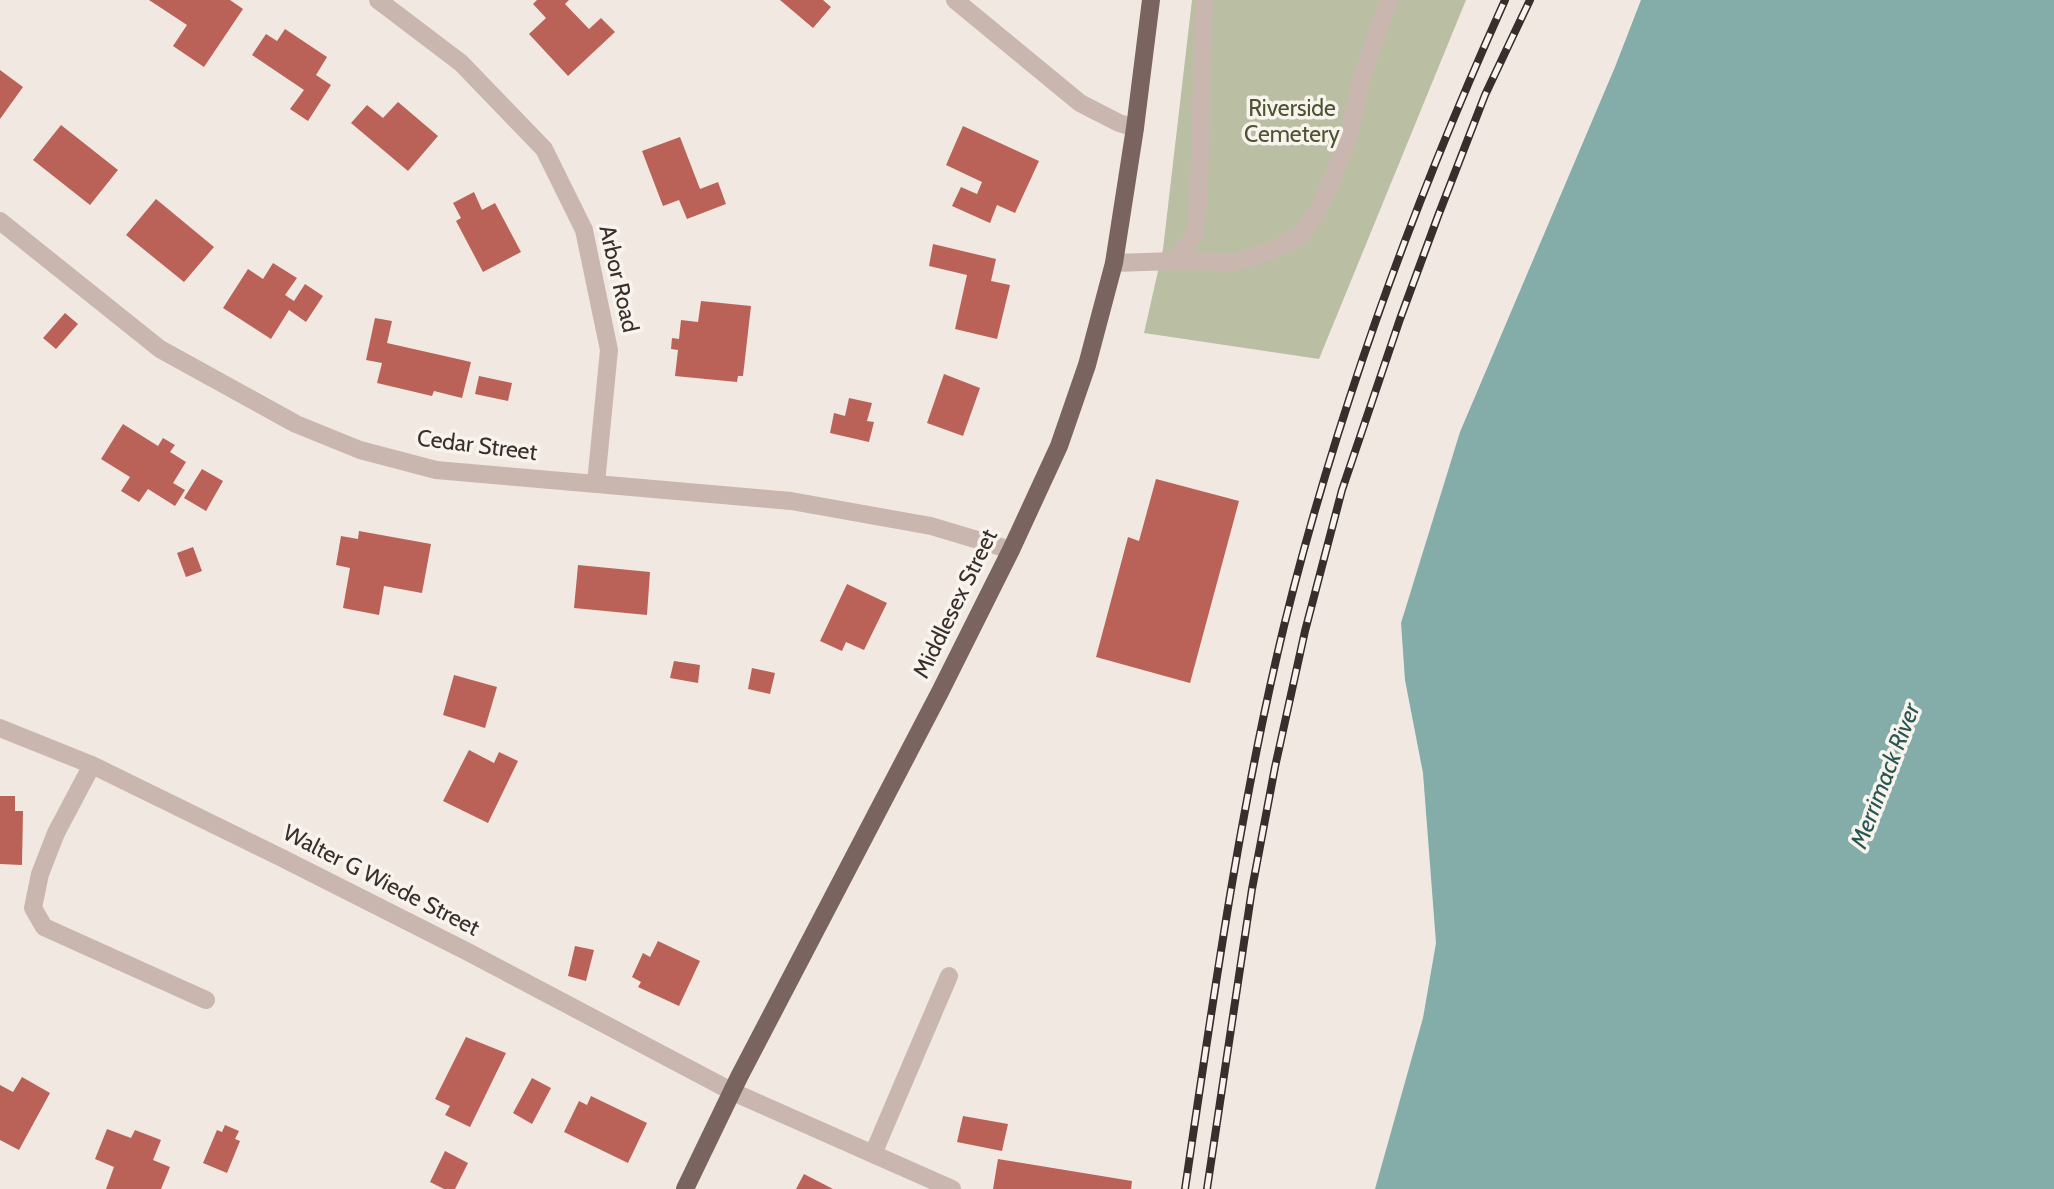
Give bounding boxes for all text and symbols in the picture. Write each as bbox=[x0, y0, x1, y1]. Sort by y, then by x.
park label: Riverside Cemetery bbox=[1244, 95, 1340, 149]
street label: Arbor Road bbox=[592, 223, 644, 335]
street label: Cedar Street bbox=[415, 425, 539, 467]
street label: Middlesex Street bbox=[908, 525, 1004, 683]
water label: Merrimack River bbox=[1845, 699, 1927, 853]
street label: Walter G Wiede Street bbox=[278, 819, 484, 943]

